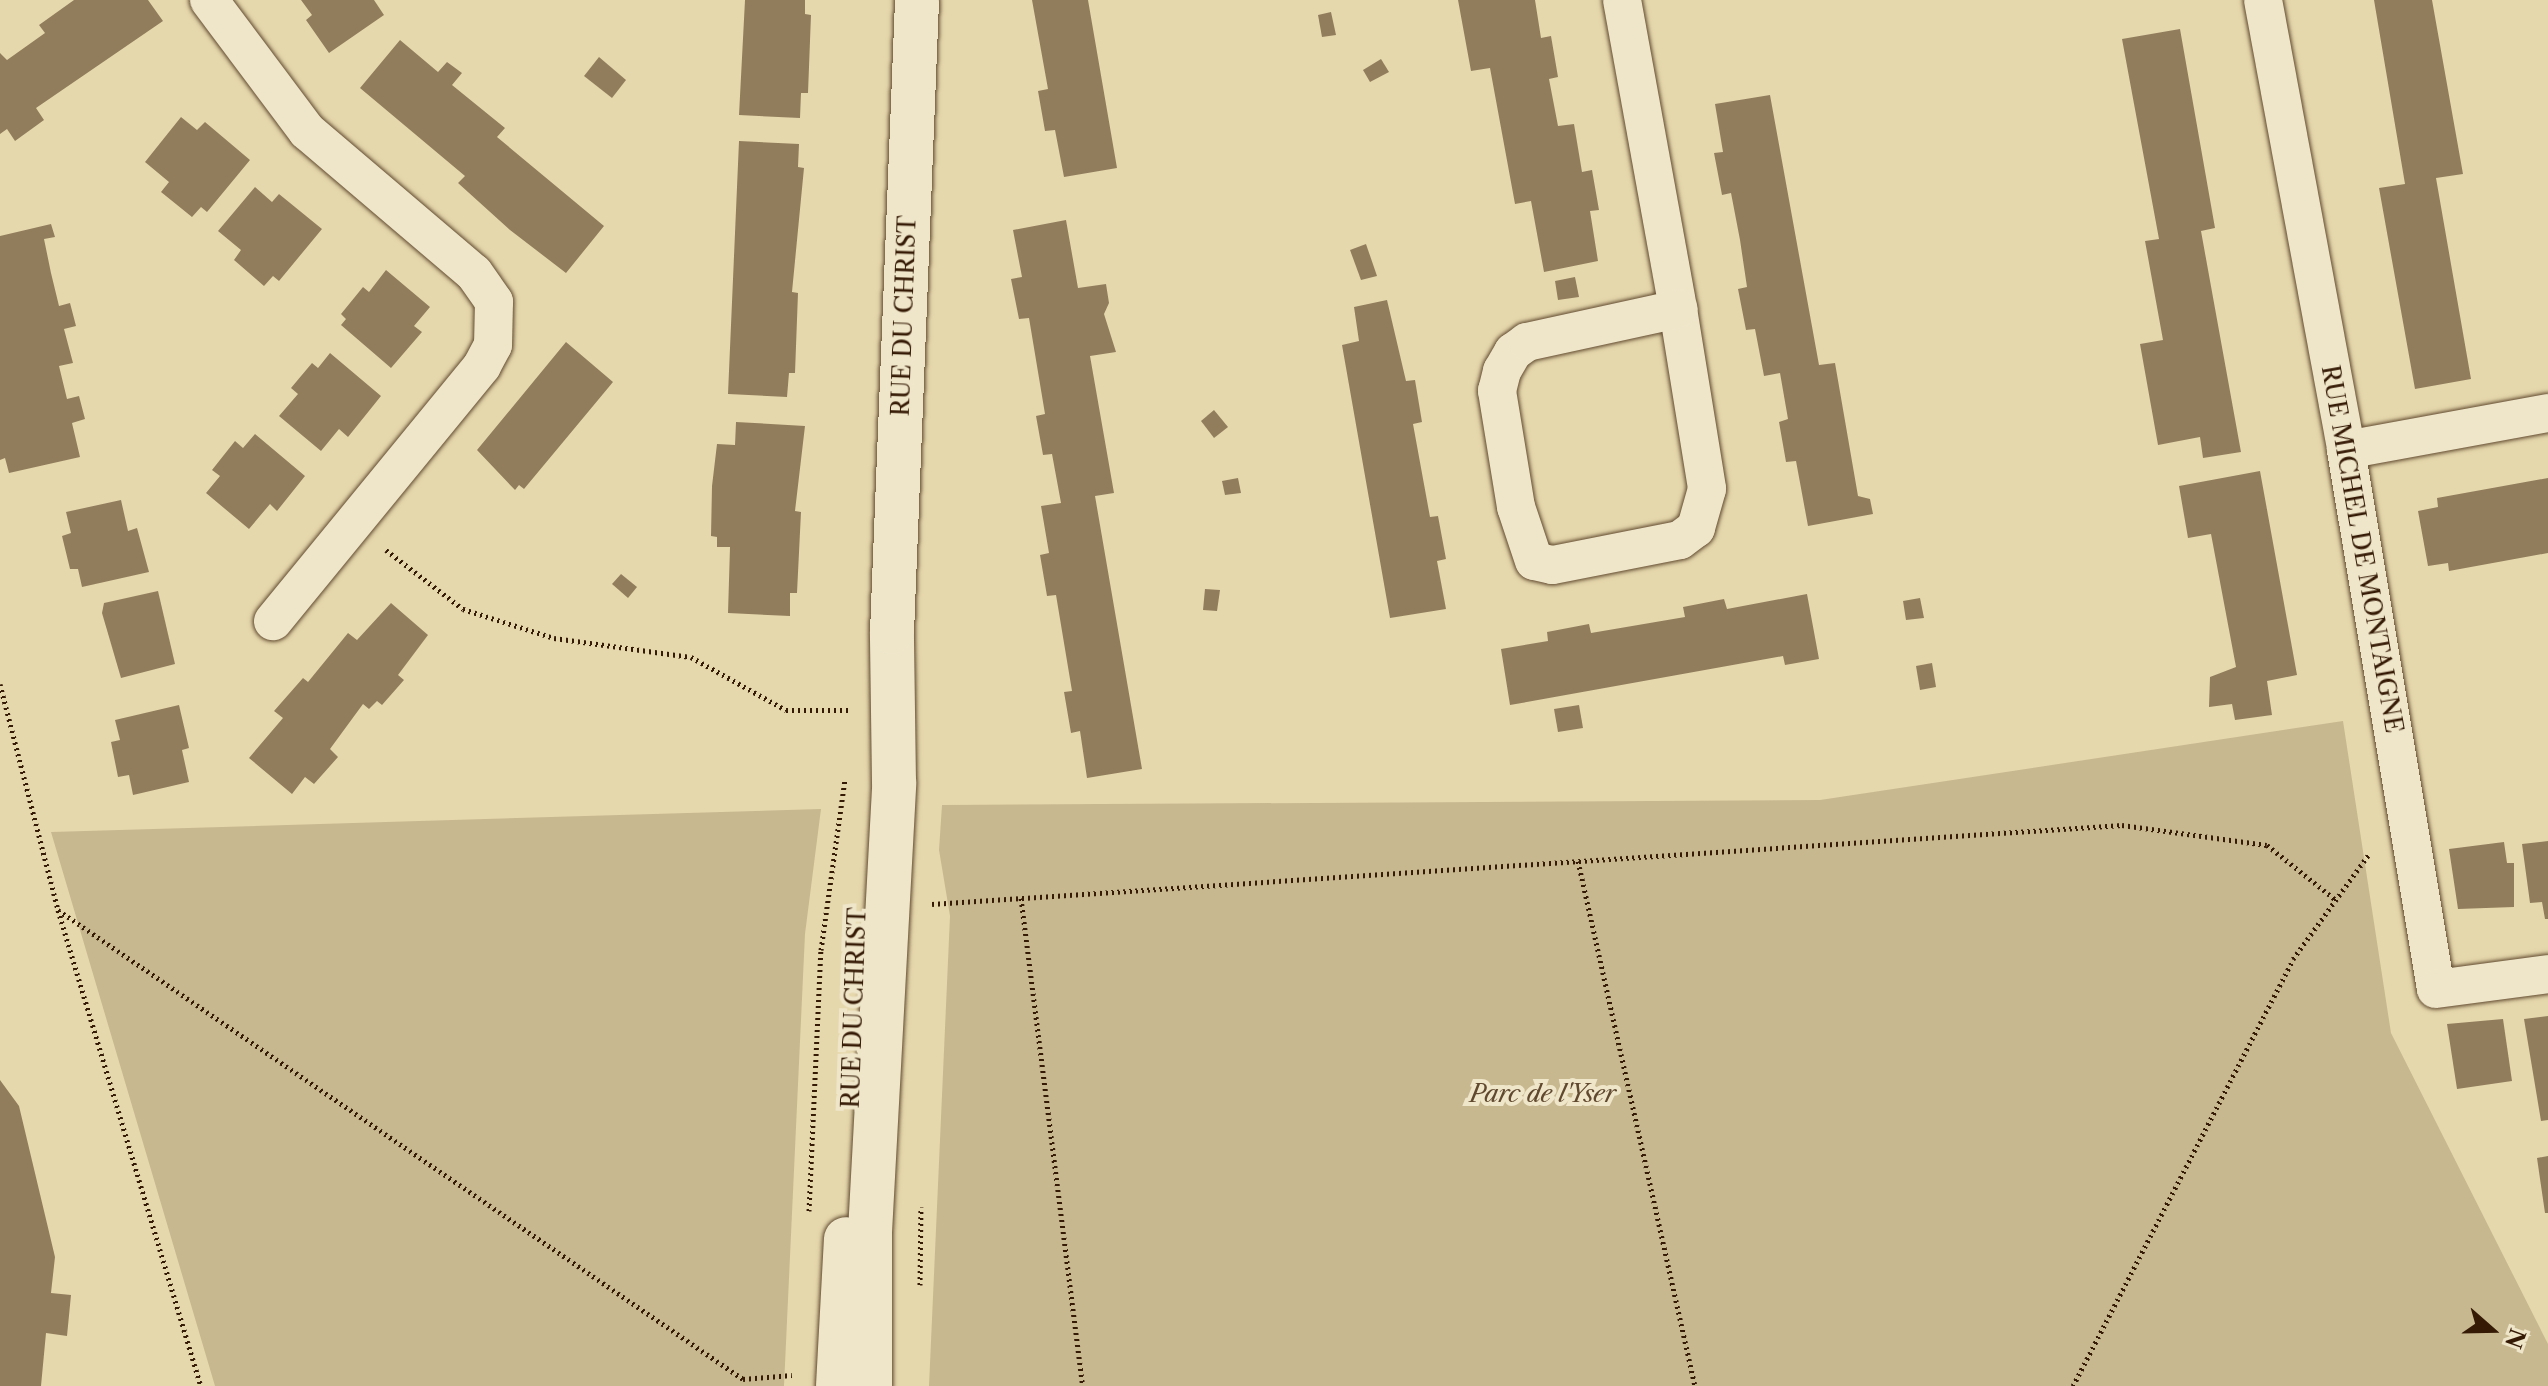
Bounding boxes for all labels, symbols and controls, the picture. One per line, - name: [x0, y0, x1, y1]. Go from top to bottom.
- street label: RUE DU CHRIST: [886, 215, 922, 417]
- street label: RUE MICHEL DE MONTAIGNE: [2315, 363, 2409, 735]
- street label: RUE DU CHRIST: [836, 907, 872, 1109]
- park label: Parc de l'Yser: [1470, 1080, 1616, 1108]
- north arrow: [2452, 1290, 2532, 1370]
- text: N: [2499, 1325, 2531, 1352]

